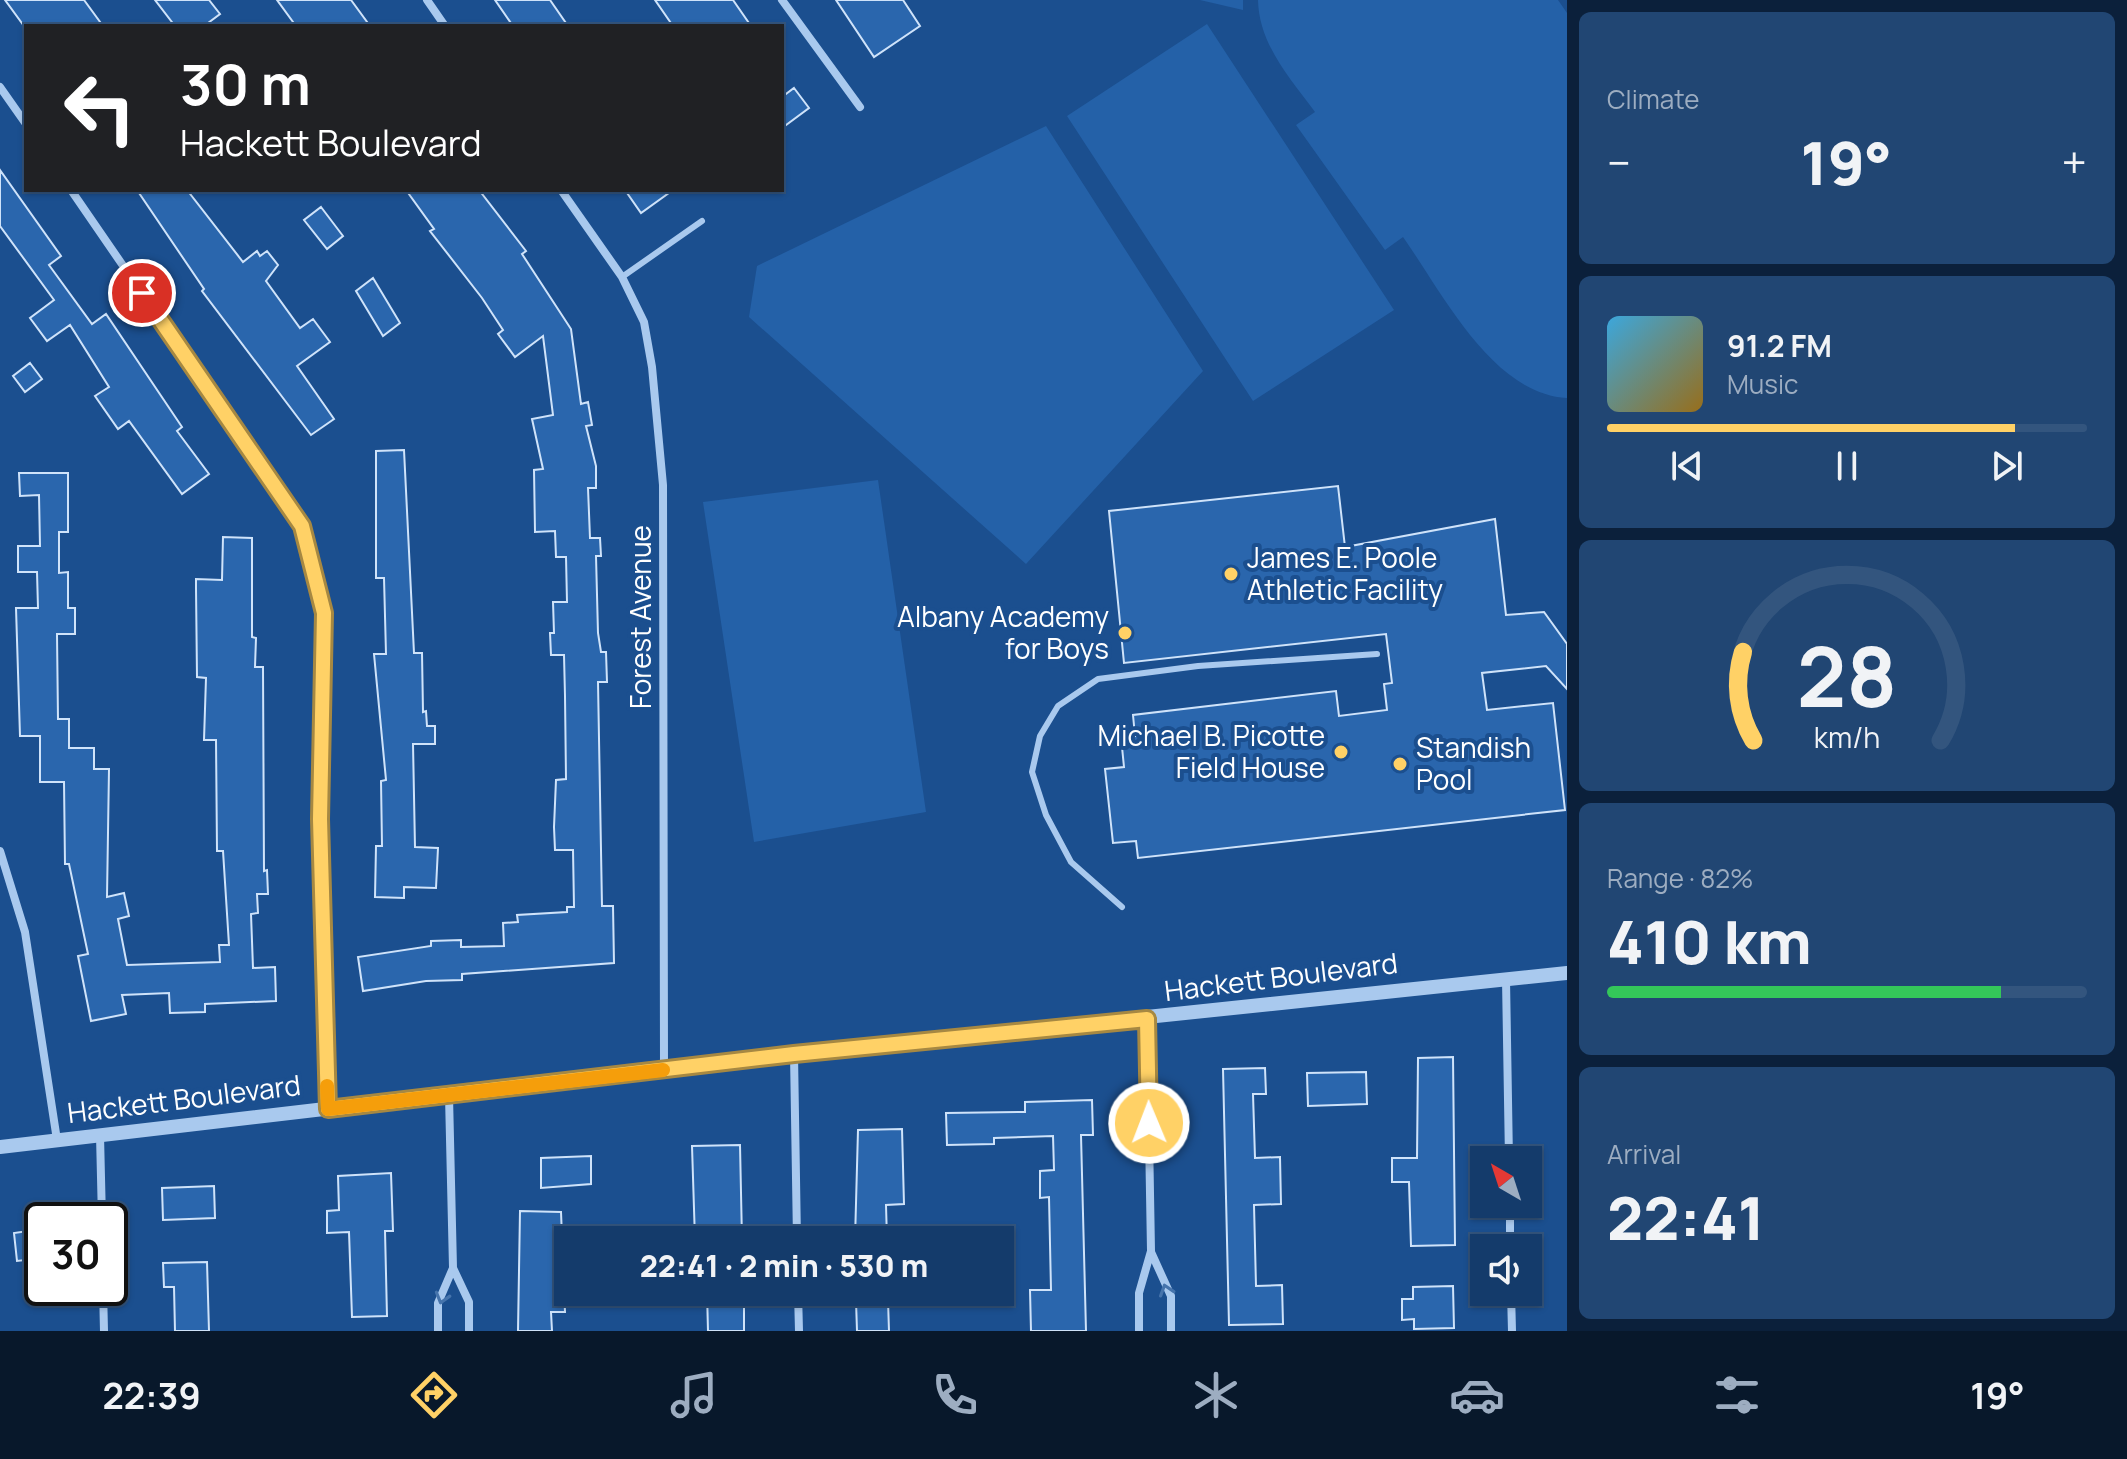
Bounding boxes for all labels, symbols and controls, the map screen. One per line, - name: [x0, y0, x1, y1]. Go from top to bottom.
- text: 30 m: [180, 45, 311, 122]
- icon: left: [48, 56, 152, 160]
- text: Climate: [1607, 81, 1699, 117]
- text: Hackett Boulevard: [180, 118, 482, 167]
- text: 19°: [1800, 121, 1892, 203]
- text: −: [1607, 132, 1631, 192]
- text: +: [2062, 132, 2087, 192]
- pin: [108, 259, 176, 327]
- icon: arrive: [120, 271, 164, 315]
- text: 91.2 FM: [1727, 325, 1832, 366]
- text: Music: [1727, 366, 1798, 402]
- icon: previous: [1665, 444, 1709, 488]
- icon: pause: [1825, 444, 1869, 488]
- icon: next: [1985, 444, 2029, 488]
- street label: Forest Avenue: [621, 525, 659, 709]
- place label: James E. Poole Athletic Facility: [1247, 538, 1443, 608]
- marker: James E. Poole Athletic Facility: [1222, 565, 1240, 583]
- place label: Albany Academy for Boys: [897, 597, 1109, 667]
- text: 28: [1797, 618, 1897, 732]
- marker: Albany Academy for Boys: [1116, 624, 1134, 642]
- place label: Michael B. Picotte Field House: [1098, 716, 1325, 786]
- text: km/h: [1814, 719, 1880, 758]
- place label: Standish Pool: [1416, 728, 1531, 798]
- marker: Michael B. Picotte Field House: [1332, 743, 1350, 761]
- marker: Standish Pool: [1391, 755, 1409, 773]
- text: Range · 82%: [1607, 860, 1754, 896]
- text: 410 km: [1607, 900, 1812, 982]
- street label: Hackett Boulevard: [1162, 943, 1400, 1009]
- street label: Hackett Boulevard: [65, 1065, 303, 1131]
- position arrow: [1107, 1081, 1191, 1165]
- text: Arrival: [1607, 1136, 1681, 1172]
- north arrow: [1470, 1146, 1542, 1218]
- map controls: [1470, 1146, 1542, 1306]
- text: 22:41: [1607, 1176, 1765, 1258]
- speed limit sign: 30: [24, 1202, 128, 1306]
- button: sound: [1470, 1234, 1542, 1306]
- text: 22:41 · 2 min · 530 m: [640, 1245, 928, 1286]
- one-way arrow: [1160, 1284, 1176, 1298]
- one-way arrow: [435, 1291, 451, 1305]
- icon: directions: [406, 1367, 462, 1423]
- icon: music: [666, 1367, 722, 1423]
- icon: phone: [927, 1367, 983, 1423]
- icon: climate: [1188, 1367, 1244, 1423]
- icon: car: [1449, 1367, 1505, 1423]
- icon: filters: [1709, 1367, 1765, 1423]
- text: 22:39: [102, 1371, 201, 1420]
- text: 19°: [1970, 1371, 2025, 1420]

